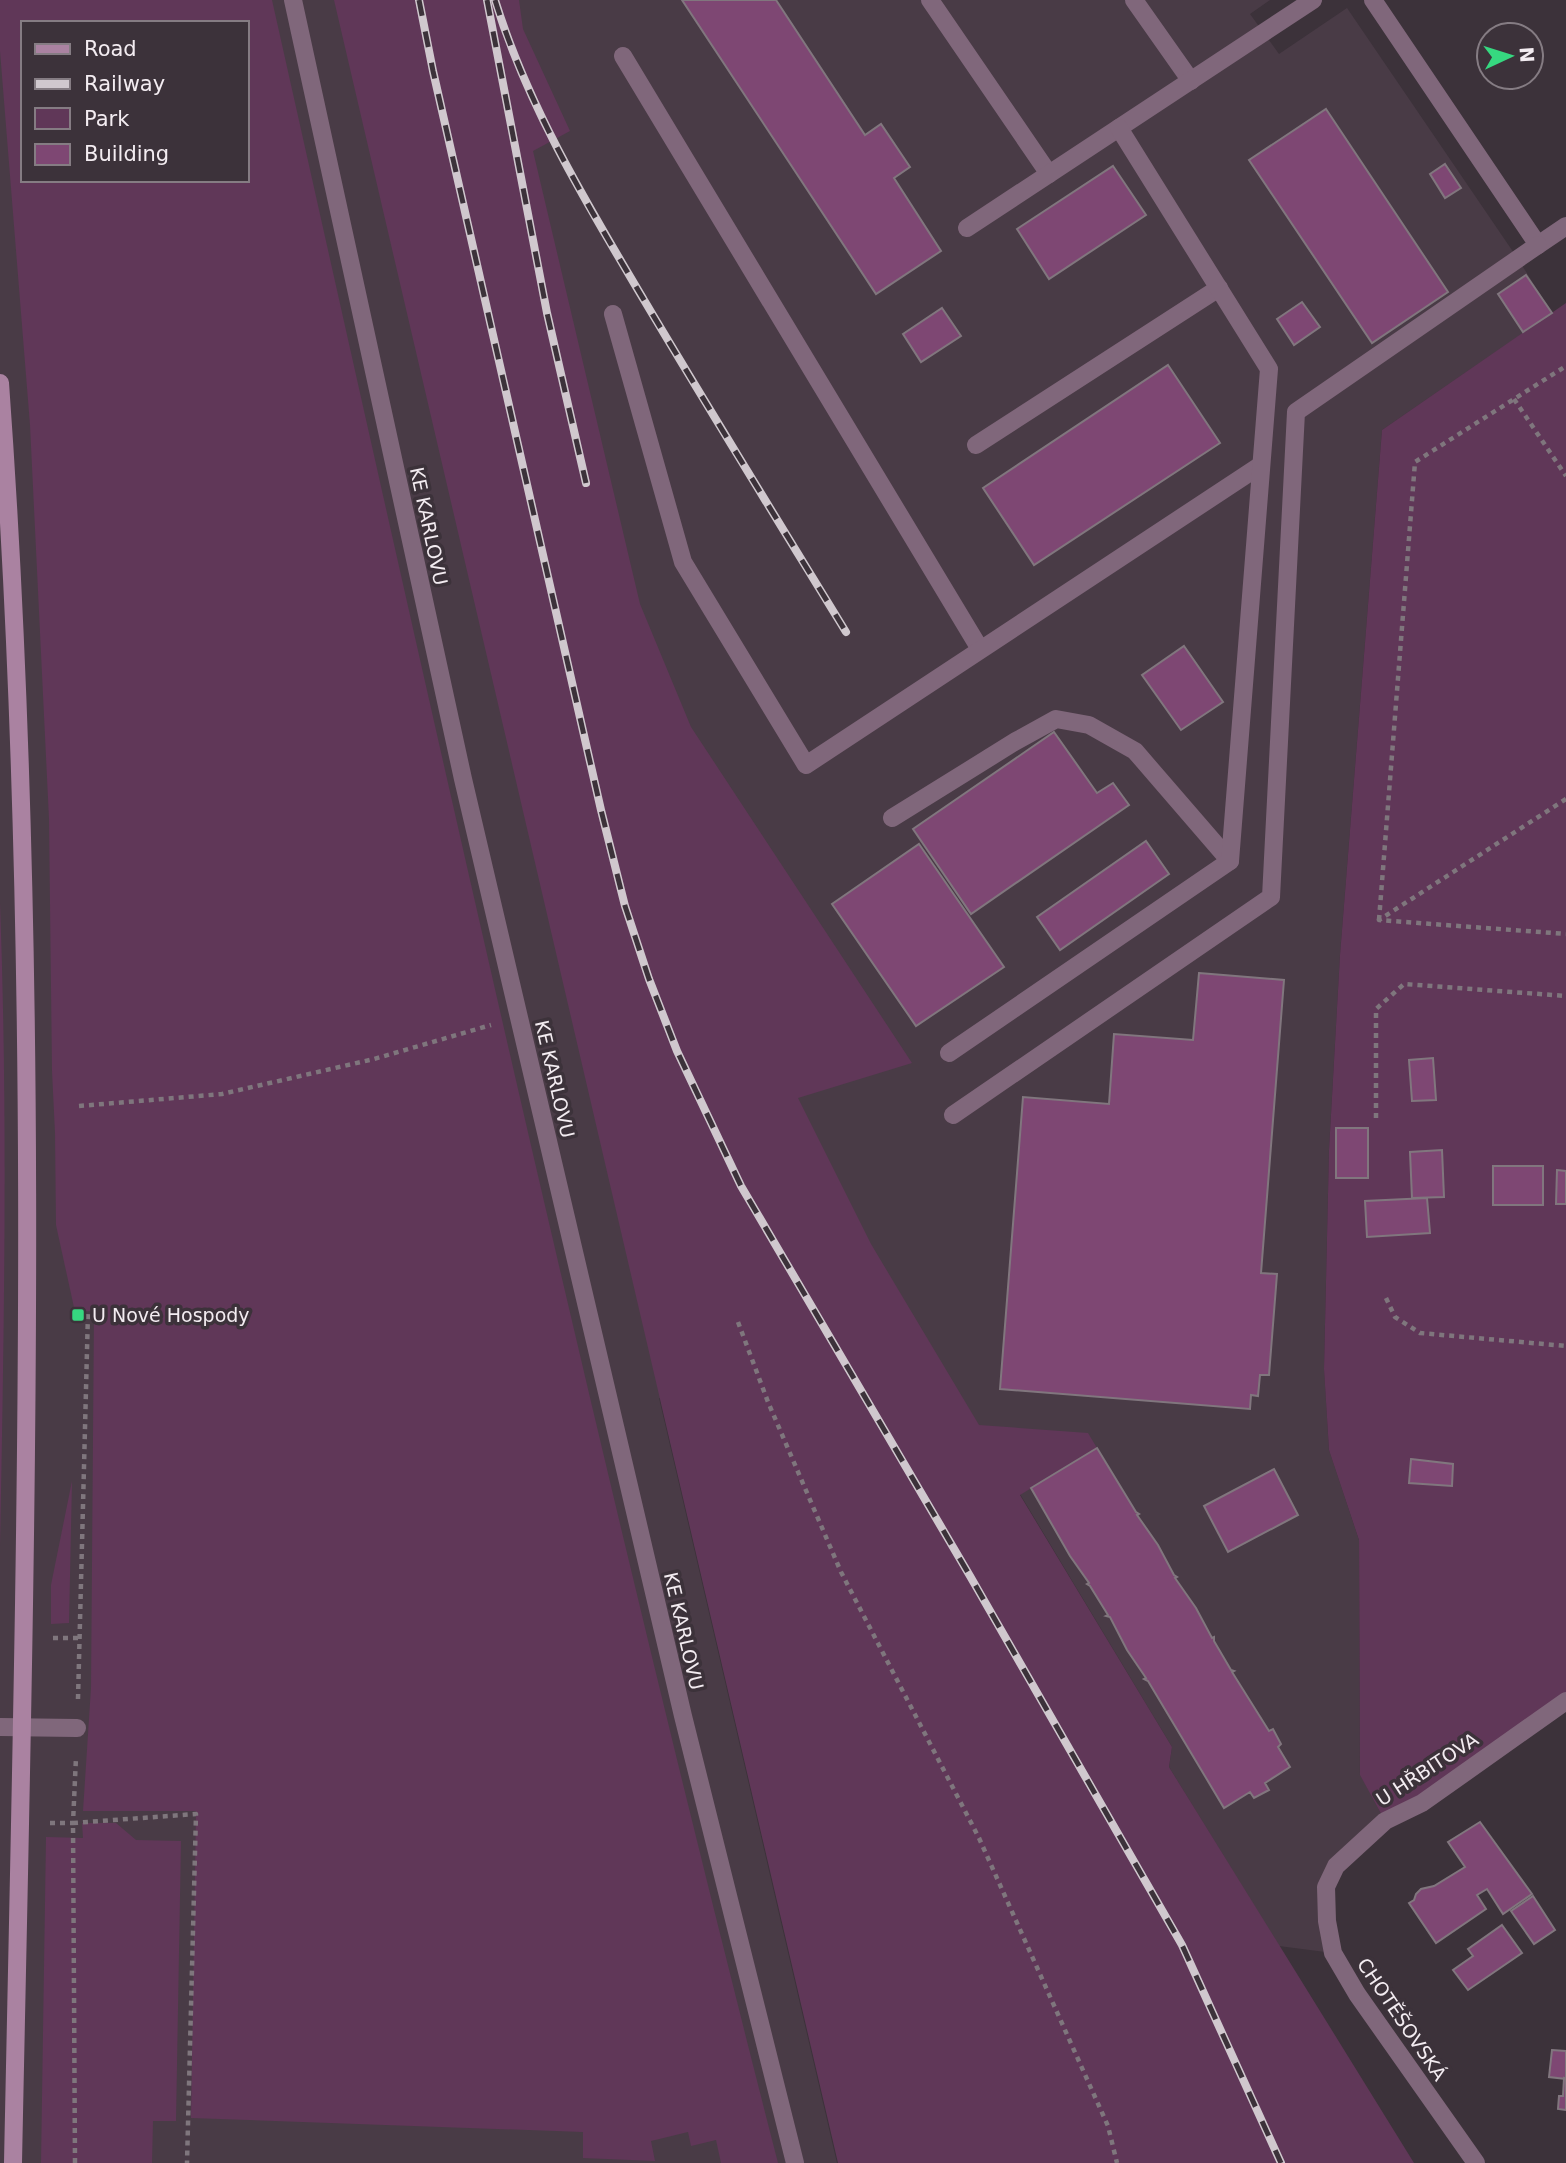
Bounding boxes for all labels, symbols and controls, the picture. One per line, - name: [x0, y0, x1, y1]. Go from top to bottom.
- legend: [21, 21, 248, 182]
- north arrow: [1475, 21, 1545, 91]
- text: Road: [84, 37, 137, 61]
- text: N: [1515, 46, 1538, 64]
- text: Railway: [84, 72, 165, 96]
- text: Park: [84, 107, 130, 131]
- text: Building: [84, 142, 169, 166]
- street label: KE KARLOVU: [406, 465, 452, 587]
- street label: KE KARLOVU: [531, 1018, 579, 1140]
- place label: U Nové Hospody: [92, 1304, 250, 1326]
- marker: U Nové Hospody: [70, 1307, 86, 1323]
- street label: KE KARLOVU: [660, 1570, 708, 1692]
- street label: U HŘBITOVA: [1372, 1728, 1482, 1810]
- street label: CHOTĚŠOVSKÁ: [1353, 1953, 1452, 2084]

